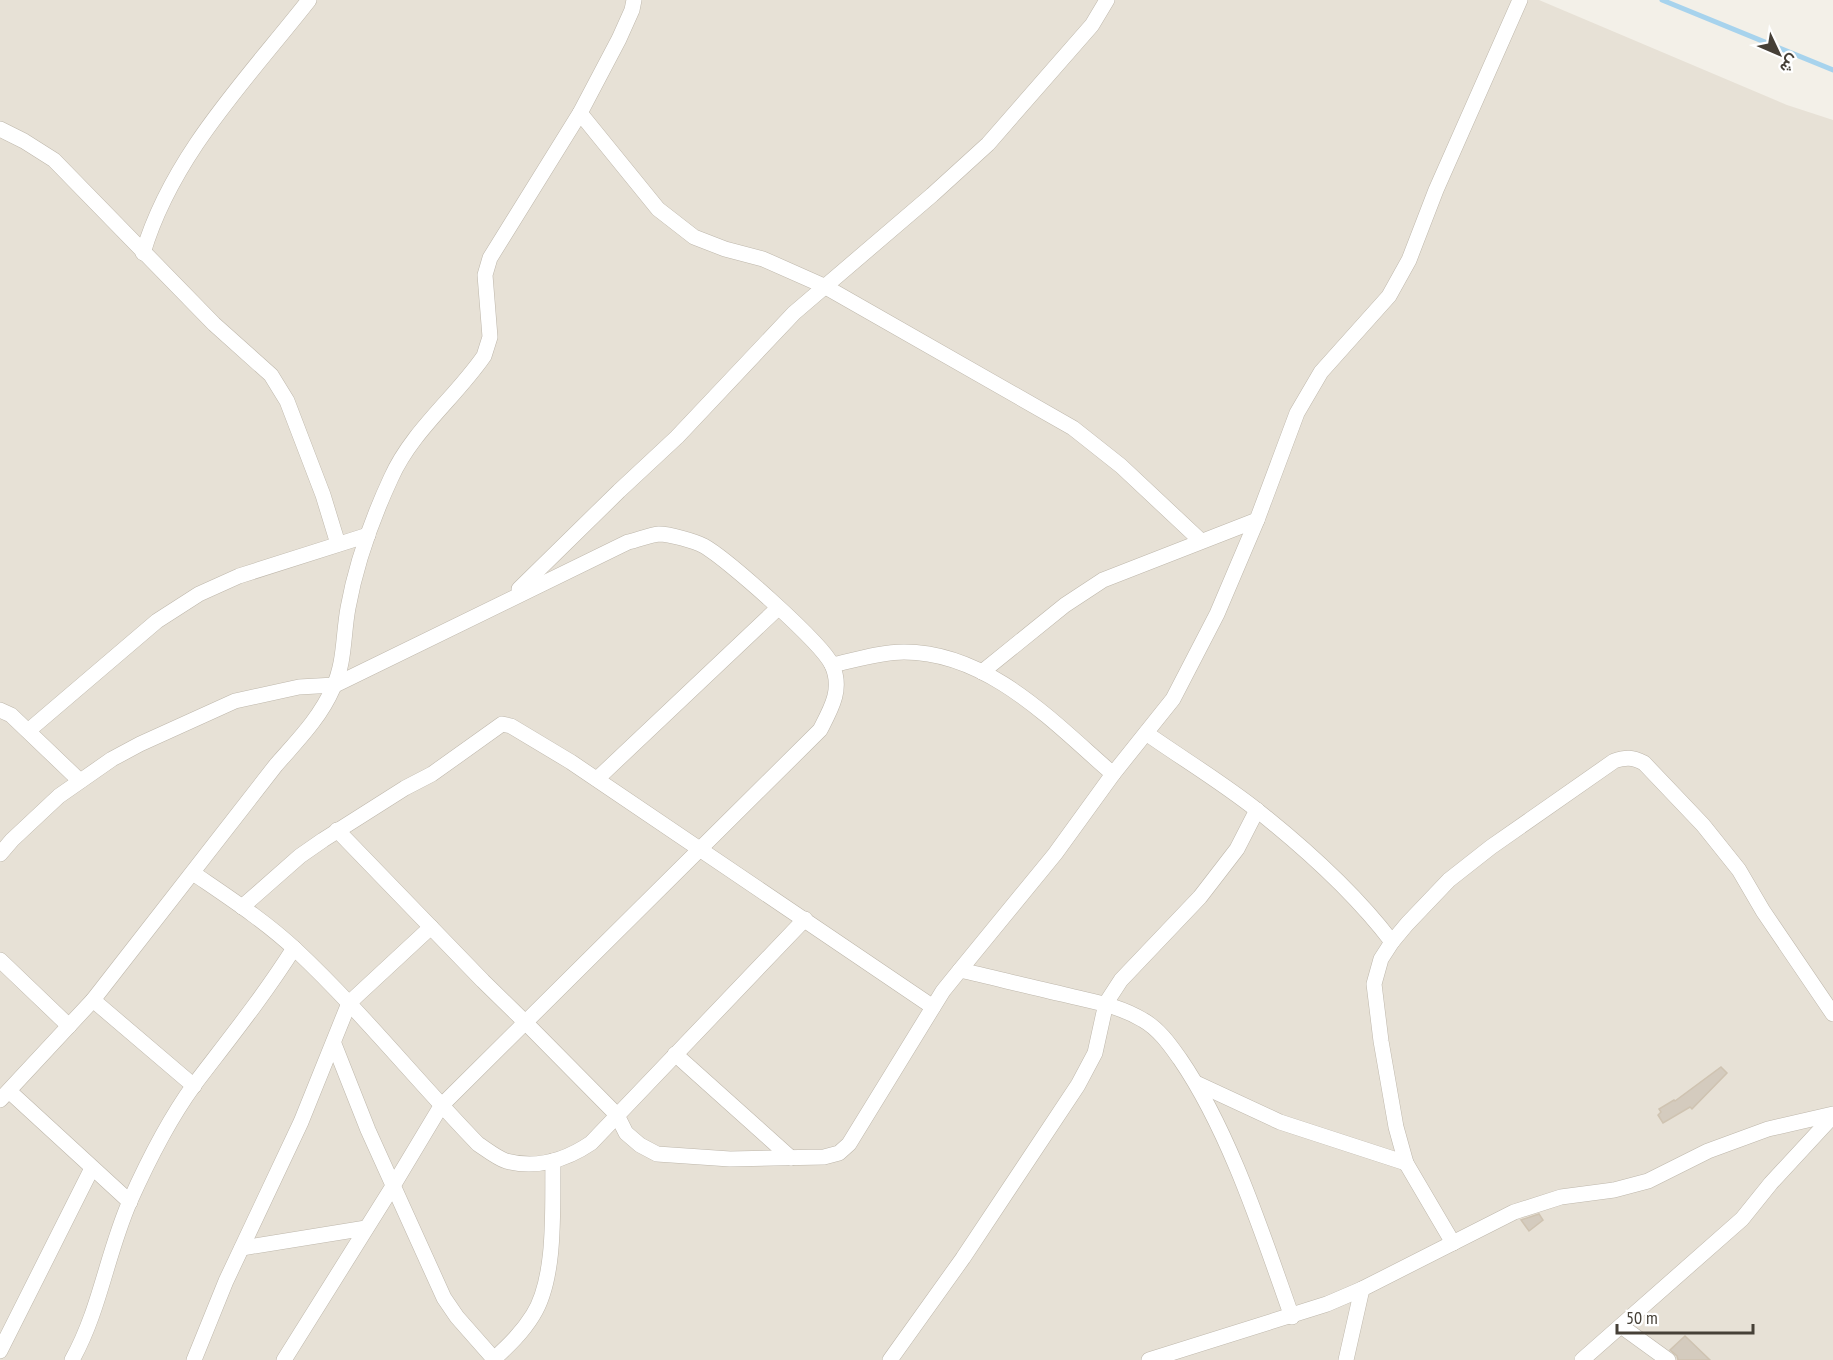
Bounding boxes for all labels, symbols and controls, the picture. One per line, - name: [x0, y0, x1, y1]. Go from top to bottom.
- north arrow: [1749, 24, 1809, 84]
- text: ش: [1776, 51, 1804, 78]
- scale bar: [1617, 1297, 1754, 1335]
- text: 50 m: [1626, 1306, 1658, 1329]

